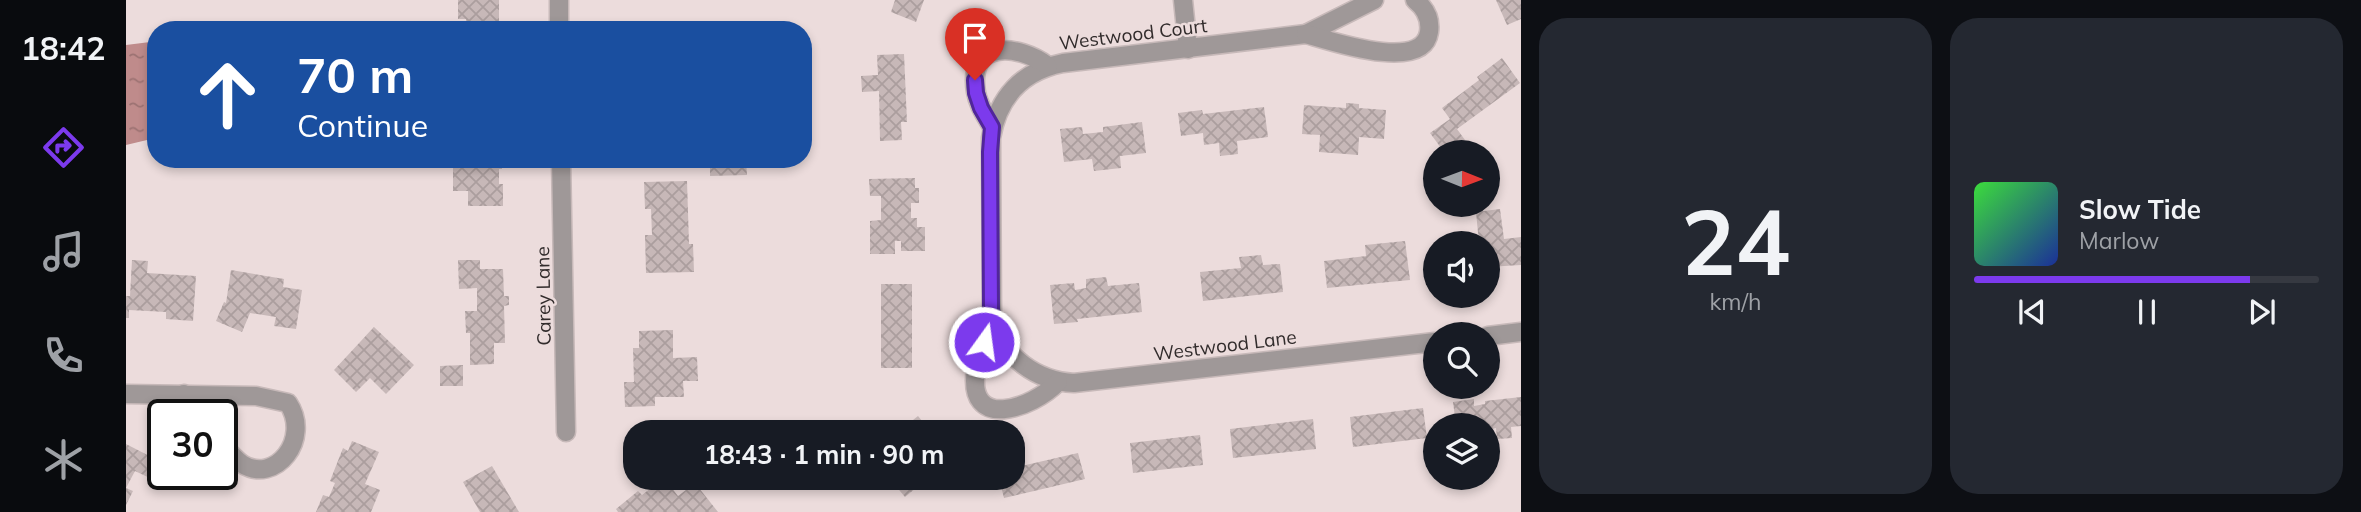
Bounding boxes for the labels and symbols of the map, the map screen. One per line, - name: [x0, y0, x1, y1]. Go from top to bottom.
- pin: [945, 8, 1005, 80]
- street label: Westwood Court: [1058, 13, 1209, 55]
- north arrow: [1423, 140, 1500, 217]
- street label: Carey Lane: [530, 246, 556, 346]
- position arrow: [947, 305, 1021, 379]
- street label: Westwood Lane: [1152, 324, 1298, 366]
- speed limit sign: 30: [147, 399, 238, 490]

